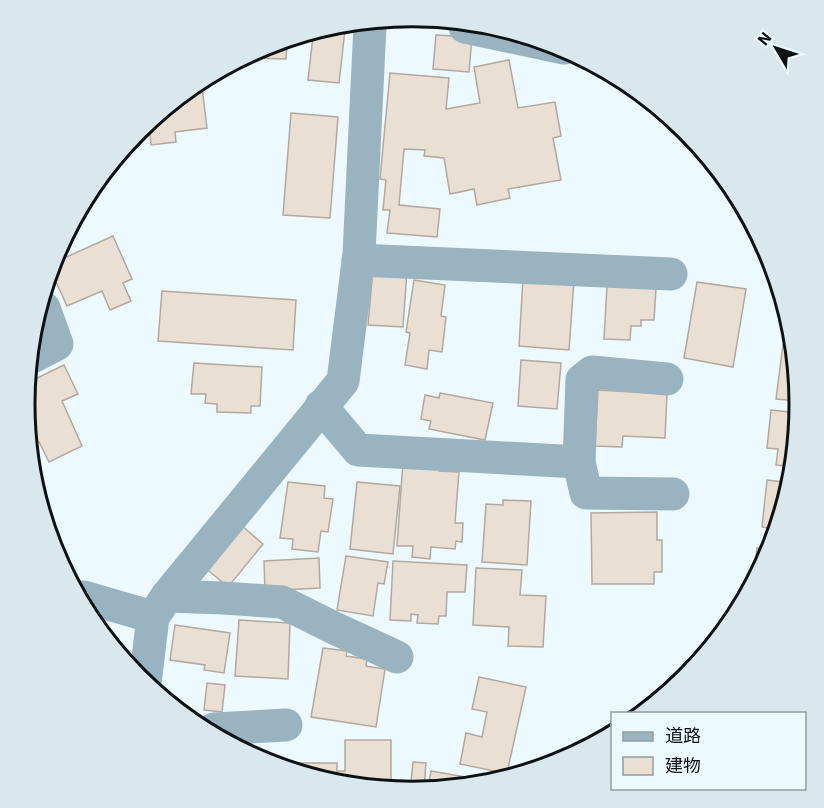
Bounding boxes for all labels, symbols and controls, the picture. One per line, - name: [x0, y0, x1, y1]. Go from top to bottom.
- north arrow: [746, 18, 806, 78]
- text: N: [753, 28, 776, 49]
- legend: [611, 712, 806, 790]
- text: 道路: [665, 724, 701, 747]
- text: 建物: [665, 754, 701, 777]

